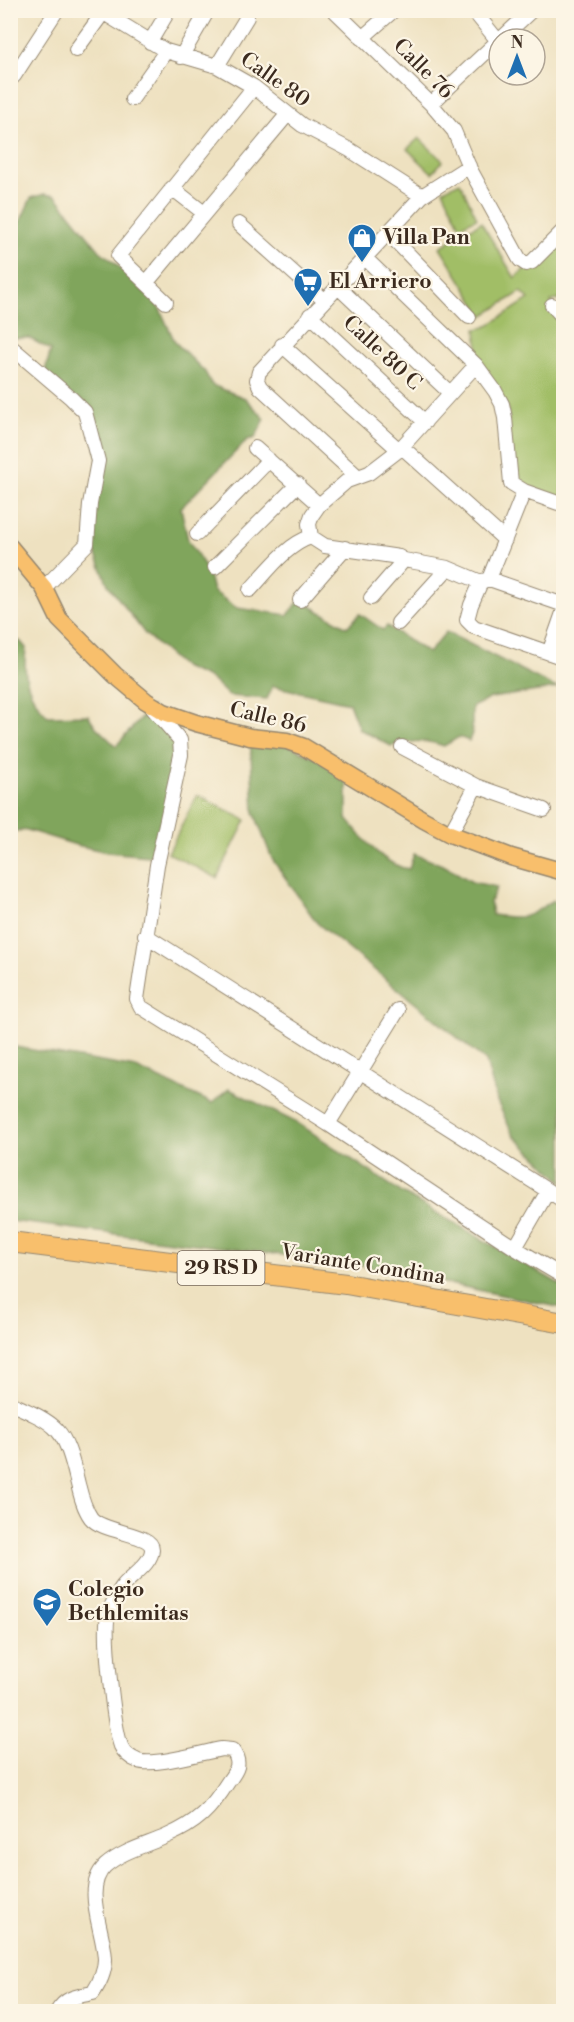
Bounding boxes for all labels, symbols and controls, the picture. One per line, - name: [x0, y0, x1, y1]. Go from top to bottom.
- north arrow: [487, 27, 547, 87]
- street label: Calle 76: [387, 33, 459, 105]
- text: N: [511, 33, 524, 53]
- street label: Calle 80: [235, 47, 315, 113]
- shop icon: Villa Pan: [346, 222, 378, 264]
- place label: Villa Pan: [382, 225, 470, 251]
- supermarket icon: El Arriero: [292, 266, 324, 308]
- place label: El Arriero: [329, 269, 432, 295]
- street label: Calle 80 C: [337, 310, 427, 396]
- street label: Calle 86: [227, 697, 309, 740]
- street label: Variante Condina: [278, 1239, 448, 1291]
- road number: 29 RS D: [178, 1251, 264, 1285]
- place label: Colegio Bethlemitas: [68, 1577, 188, 1627]
- school or university icon: Colegio Bethlemitas: [31, 1586, 63, 1628]

